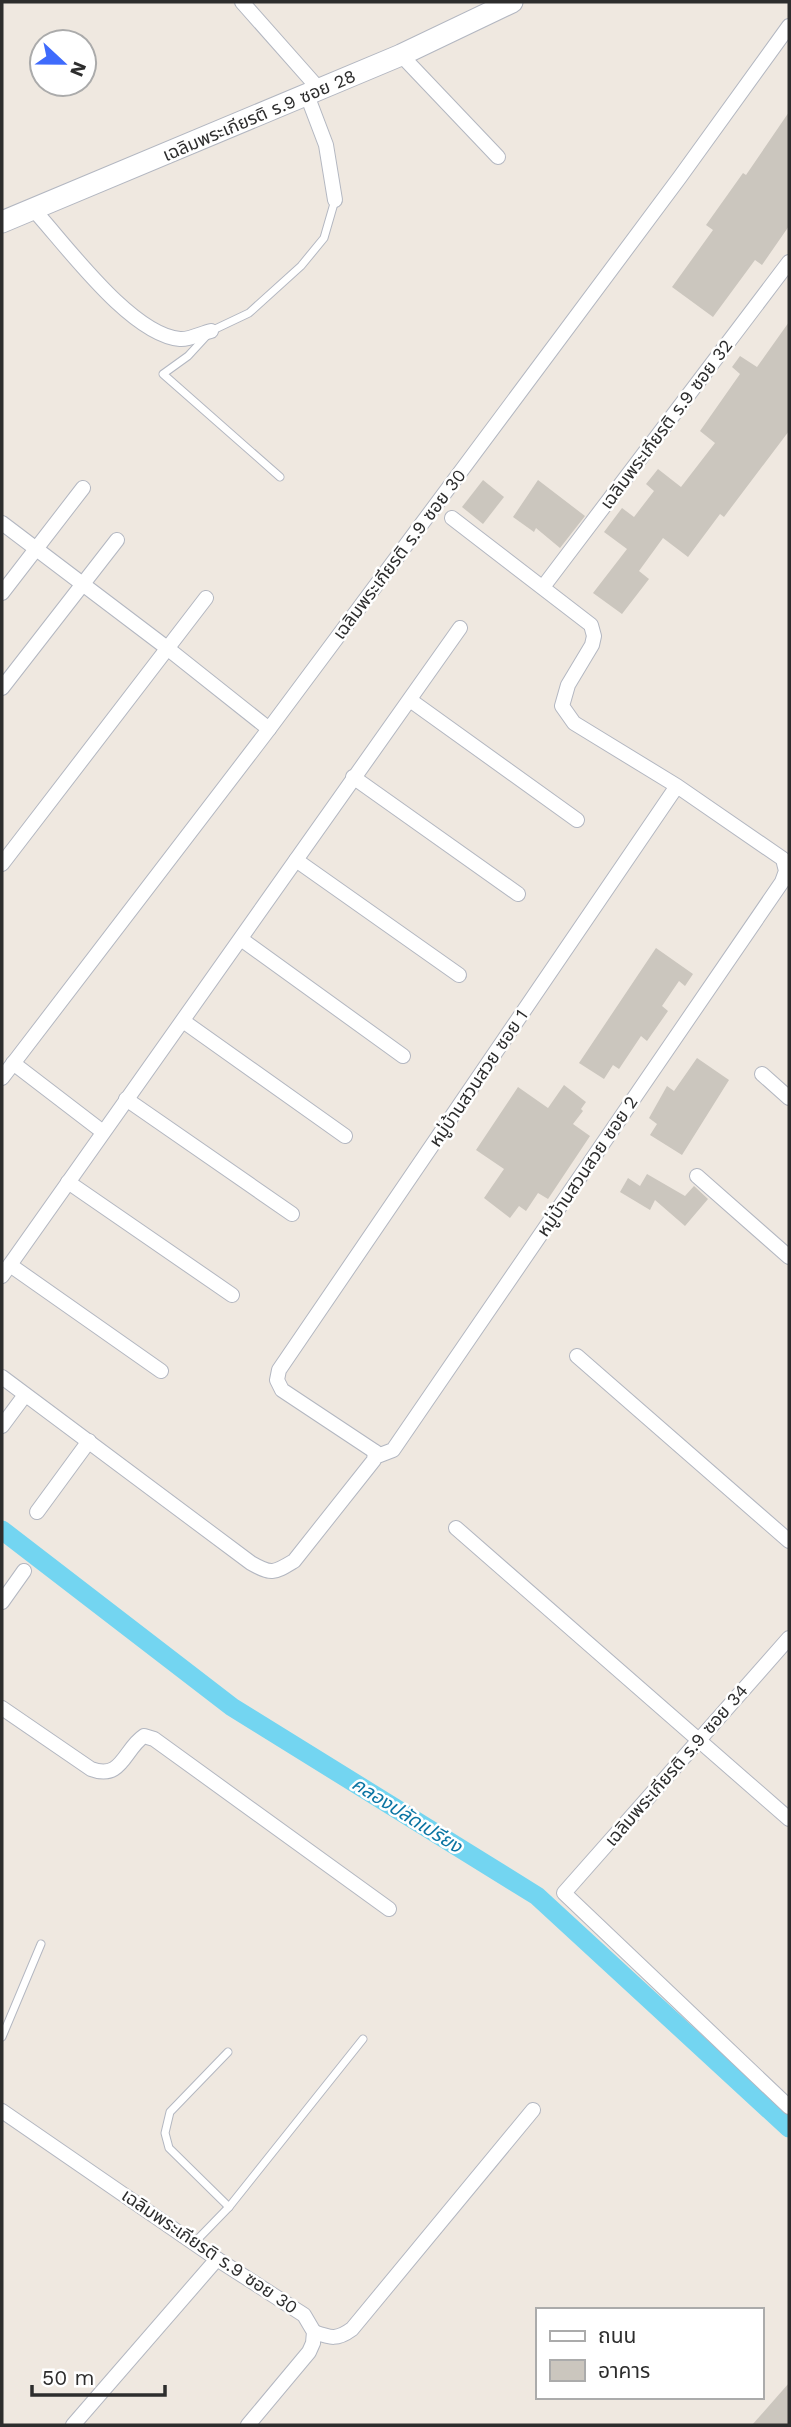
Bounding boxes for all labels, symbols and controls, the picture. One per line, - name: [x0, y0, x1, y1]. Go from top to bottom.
- north arrow: [28, 28, 98, 98]
- text: N: [65, 58, 92, 80]
- street label: เฉลิมพระเกียรติ ร.9 ซอย 28: [159, 65, 359, 165]
- street label: เฉลิมพระเกียรติ ร.9 ซอย 32: [595, 335, 737, 513]
- street label: เฉลิมพระเกียรติ ร.9 ซอย 30: [328, 465, 470, 643]
- street label: หมู่บ้านสวนสวย ซอย 1: [424, 1005, 533, 1152]
- street label: หมู่บ้านสวนสวย ซอย 2: [532, 1092, 643, 1241]
- street label: เฉลิมพระเกียรติ ร.9 ซอย 34: [600, 1680, 752, 1850]
- water label: คลองปลัดเปรียง: [348, 1772, 467, 1858]
- street label: เฉลิมพระเกียรติ ร.9 ซอย 30: [118, 2184, 302, 2318]
- legend: [536, 2308, 763, 2399]
- text: ถนน: [598, 2323, 636, 2348]
- scale bar: [32, 2354, 164, 2398]
- text: อาคาร: [598, 2358, 650, 2383]
- text: 50 m: [42, 2365, 94, 2390]

